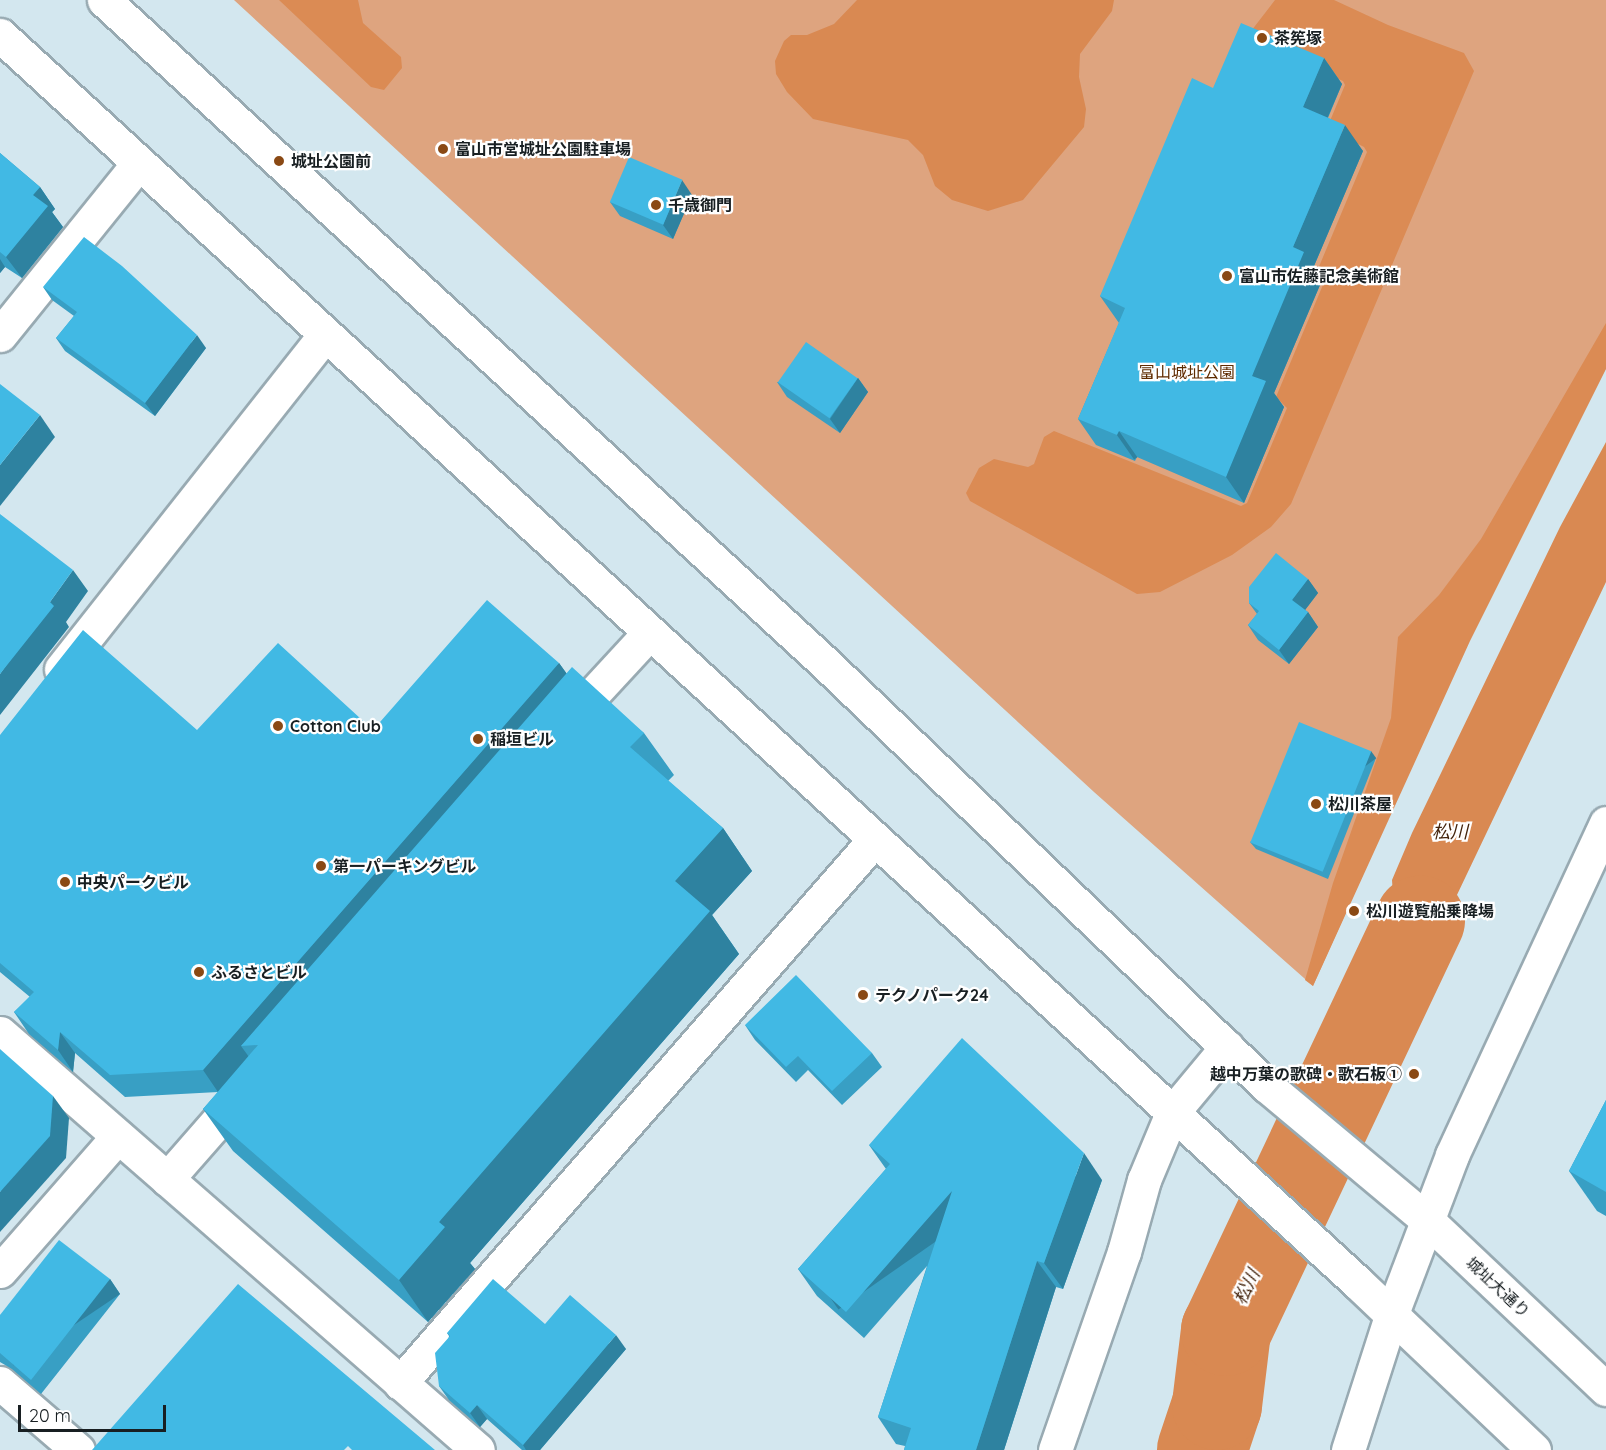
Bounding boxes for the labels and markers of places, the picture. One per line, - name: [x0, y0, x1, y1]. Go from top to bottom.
- place label: 茶筅塚: [1274, 28, 1322, 48]
- marker: 茶筅塚: [1255, 31, 1269, 45]
- place label: 富山市営城址公園駐車場: [455, 139, 631, 159]
- marker: 富山市営城址公園駐車場: [436, 142, 450, 156]
- place label: 城址公園前: [291, 151, 371, 171]
- marker: 城址公園前: [272, 154, 286, 168]
- place label: 千歳御門: [668, 195, 732, 215]
- marker: 千歳御門: [649, 198, 663, 212]
- place label: 富山市佐藤記念美術館: [1239, 266, 1399, 286]
- marker: 富山市佐藤記念美術館: [1220, 269, 1234, 283]
- place label: Cotton Club: [290, 716, 381, 736]
- marker: Cotton Club: [271, 719, 285, 733]
- place label: 稲垣ビル: [490, 729, 554, 749]
- marker: 稲垣ビル: [471, 732, 485, 746]
- place label: 松川茶屋: [1328, 794, 1392, 814]
- marker: 松川茶屋: [1309, 797, 1323, 811]
- place label: 第一パーキングビル: [333, 856, 477, 876]
- marker: 第一パーキングビル: [314, 859, 328, 873]
- place label: 中央パークビル: [77, 872, 189, 892]
- marker: 中央パークビル: [58, 875, 72, 889]
- place label: 松川遊覧船乗降場: [1366, 901, 1494, 921]
- marker: 松川遊覧船乗降場: [1347, 904, 1361, 918]
- place label: ふるさとビル: [211, 962, 307, 982]
- marker: ふるさとビル: [192, 965, 206, 979]
- place label: テクノパーク24: [875, 985, 990, 1005]
- marker: テクノパーク24: [856, 988, 870, 1002]
- place label: 越中万葉の歌碑・歌石板①: [1210, 1064, 1402, 1084]
- marker: 越中万葉の歌碑・歌石板①: [1407, 1067, 1421, 1081]

